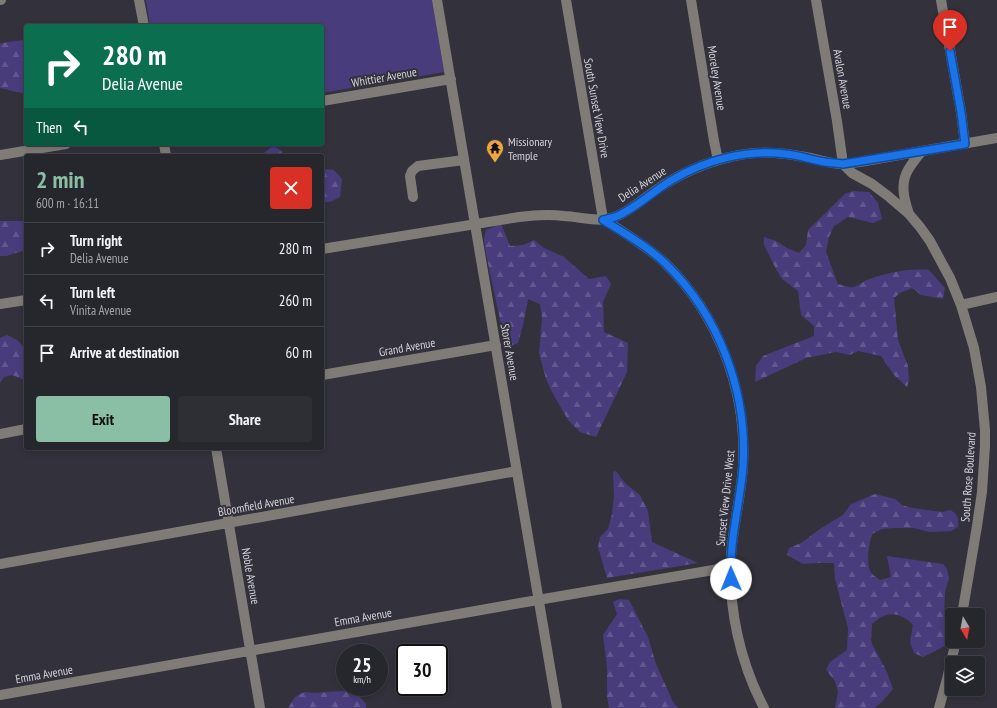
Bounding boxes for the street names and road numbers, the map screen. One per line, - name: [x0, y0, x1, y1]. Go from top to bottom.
- street label: Moreley Avenue: [704, 45, 730, 111]
- street label: Avalon Avenue: [830, 48, 856, 110]
- street label: South Sunset View Drive: [581, 57, 613, 159]
- street label: Whittier Avenue: [350, 64, 418, 90]
- street label: Delia Avenue: [615, 163, 669, 205]
- street label: Storer Avenue: [498, 322, 522, 382]
- street label: Grand Avenue: [378, 335, 436, 359]
- street label: South Rose Boulevard: [957, 431, 979, 523]
- street label: Sunset View Drive West: [712, 448, 738, 547]
- street label: Bloomfield Avenue: [217, 491, 295, 519]
- street label: Noble Avenue: [239, 547, 263, 605]
- street label: Emma Avenue: [333, 605, 393, 629]
- street label: Emma Avenue: [14, 662, 74, 686]

